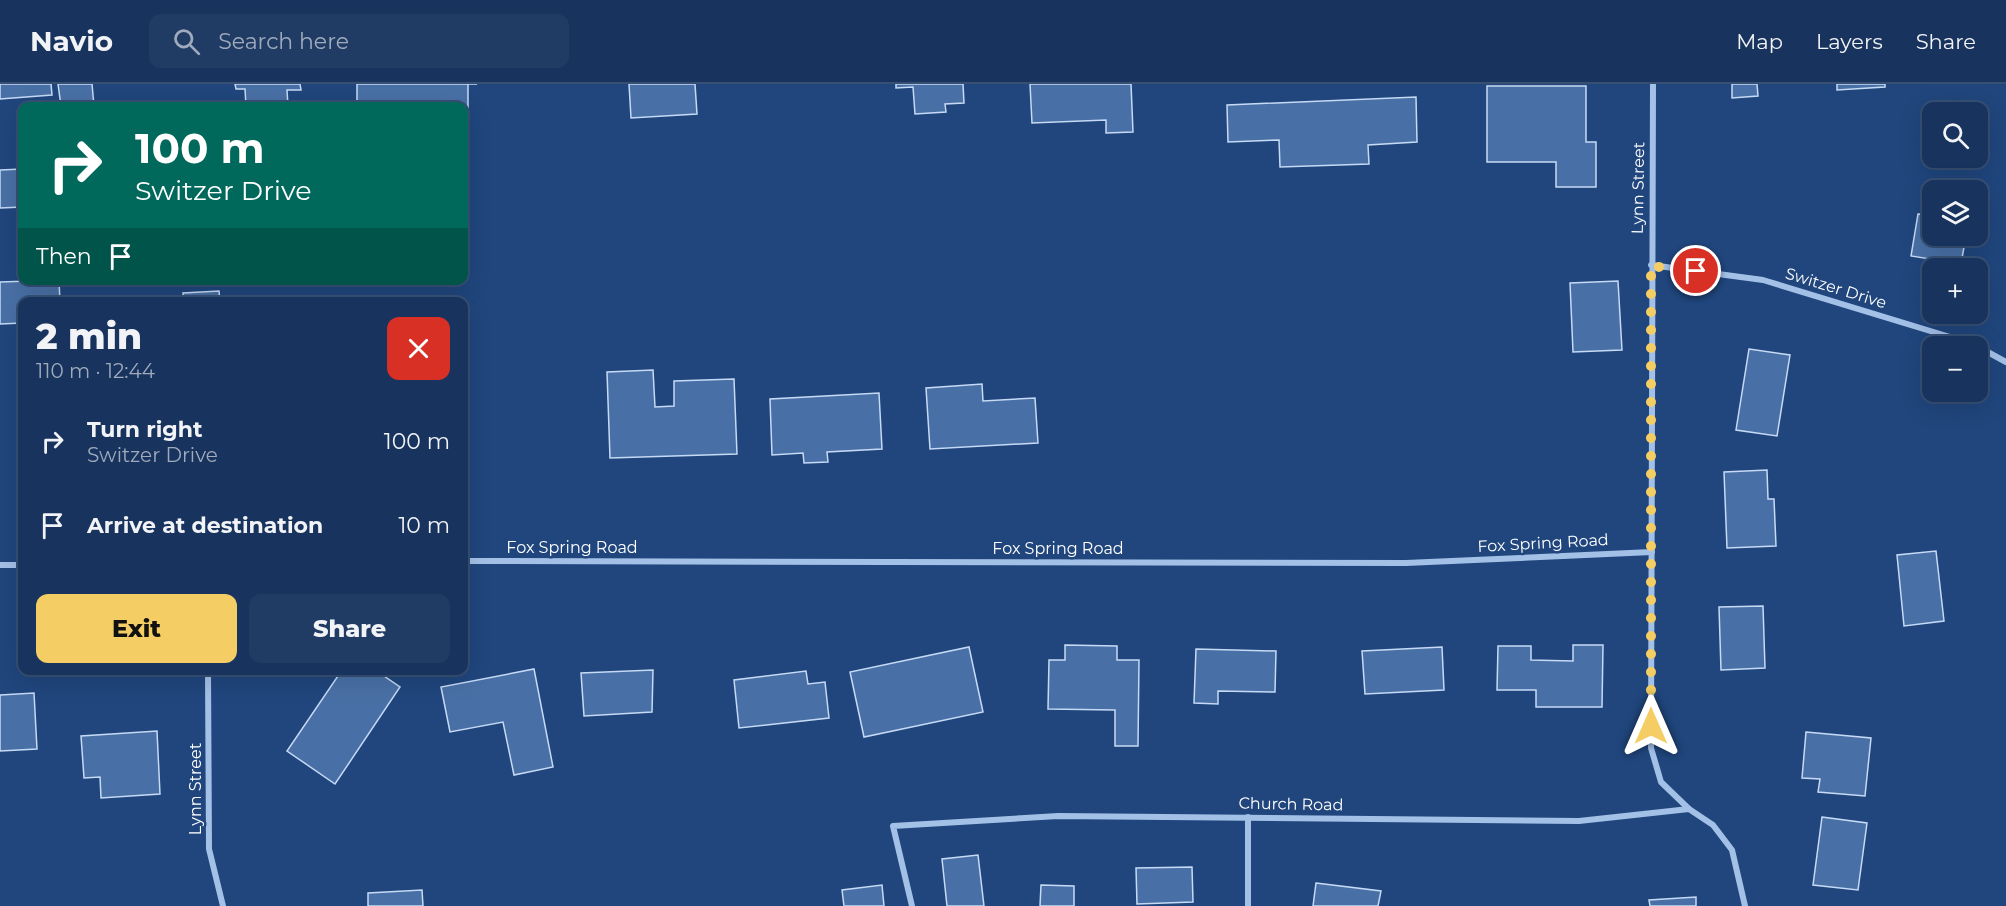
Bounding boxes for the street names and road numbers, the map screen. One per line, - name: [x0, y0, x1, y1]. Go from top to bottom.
- street label: Lynn Street: [1628, 141, 1648, 234]
- street label: Switzer Drive: [1783, 264, 1889, 312]
- street label: Fox Spring Road: [1477, 530, 1609, 556]
- street label: Fox Spring Road: [506, 538, 638, 557]
- street label: Fox Spring Road: [992, 539, 1124, 558]
- street label: Lynn Street: [186, 742, 205, 835]
- street label: Church Road: [1238, 794, 1344, 814]

